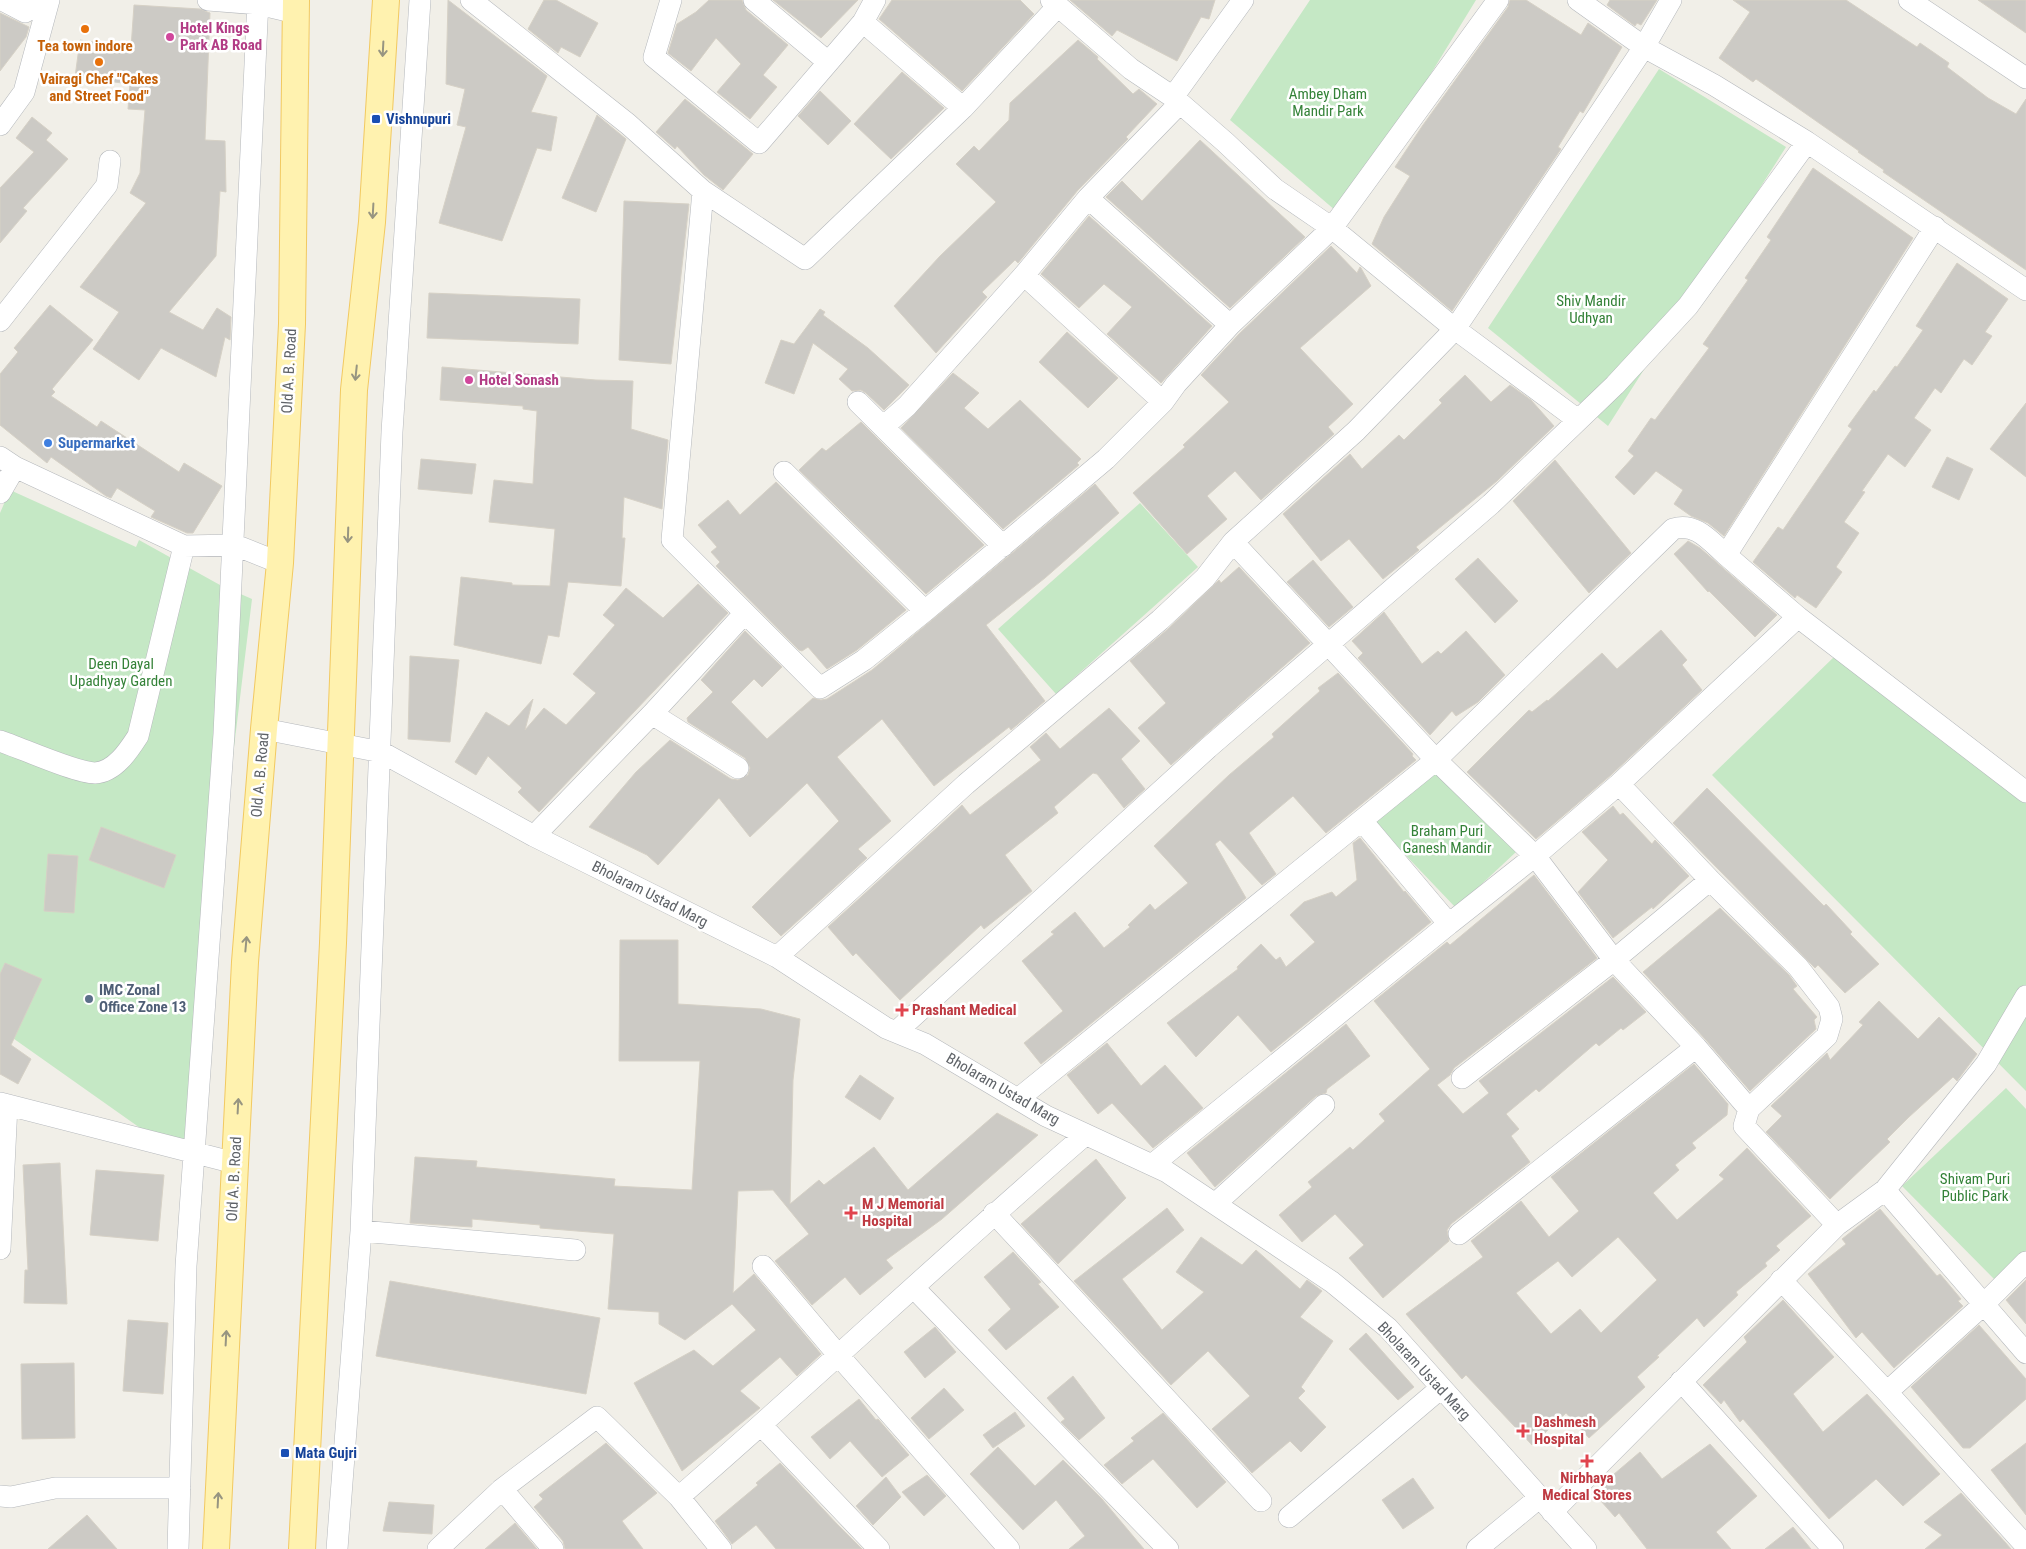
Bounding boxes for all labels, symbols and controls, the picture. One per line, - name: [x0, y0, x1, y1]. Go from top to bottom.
- place label: Hotel Kings Park AB Road: [180, 19, 262, 54]
- marker: Tea town indore: [79, 23, 91, 35]
- marker: Hotel Kings Park AB Road: [164, 31, 176, 43]
- place label: Tea town indore: [37, 37, 133, 55]
- one-way arrow: [378, 40, 387, 56]
- marker: Vairagi Chef "Cakes and Street Food": [93, 56, 105, 68]
- place label: Vairagi Chef "Cakes and Street Food": [40, 70, 159, 105]
- park label: Ambey Dham Mandir Park: [1289, 85, 1367, 120]
- place label: Vishnupuri: [386, 110, 451, 128]
- marker: Vishnupuri: [370, 113, 382, 125]
- one-way arrow: [368, 203, 377, 219]
- park label: Shiv Mandir Udhyan: [1556, 292, 1626, 327]
- street label: Old A. B. Road: [278, 328, 300, 414]
- one-way arrow: [351, 364, 361, 380]
- place label: Hotel Sonash: [479, 371, 559, 389]
- marker: Hotel Sonash: [463, 374, 475, 386]
- place label: Supermarket: [58, 434, 135, 452]
- marker: Supermarket: [42, 437, 54, 449]
- one-way arrow: [344, 527, 353, 543]
- park label: Deen Dayal Upadhyay Garden: [70, 655, 172, 690]
- street label: Old A. B. Road: [247, 732, 273, 818]
- park label: Braham Puri Ganesh Mandir: [1402, 822, 1492, 857]
- street label: Bholaram Ustad Marg: [589, 857, 711, 931]
- one-way arrow: [242, 936, 251, 952]
- place label: IMC Zonal Office Zone 13: [99, 981, 186, 1016]
- marker: IMC Zonal Office Zone 13: [83, 993, 95, 1005]
- place label: Prashant Medical: [912, 1001, 1017, 1019]
- marker: Prashant Medical: [896, 1004, 908, 1016]
- street label: Bholaram Ustad Marg: [943, 1049, 1063, 1129]
- one-way arrow: [233, 1098, 242, 1114]
- street label: Old A. B. Road: [223, 1136, 245, 1222]
- park label: Shivam Puri Public Park: [1940, 1170, 2010, 1205]
- place label: M J Memorial Hospital: [862, 1195, 944, 1230]
- marker: M J Memorial Hospital: [844, 1206, 858, 1220]
- street label: Bholaram Ustad Marg: [1374, 1318, 1474, 1424]
- one-way arrow: [222, 1330, 231, 1346]
- place label: Dashmesh Hospital: [1534, 1413, 1596, 1448]
- marker: Dashmesh Hospital: [1516, 1424, 1530, 1438]
- place label: Mata Gujri: [295, 1444, 357, 1462]
- marker: Mata Gujri: [279, 1447, 291, 1459]
- marker: Nirbhaya Medical Stores: [1581, 1455, 1593, 1467]
- place label: Nirbhaya Medical Stores: [1542, 1469, 1632, 1504]
- one-way arrow: [214, 1493, 223, 1509]

